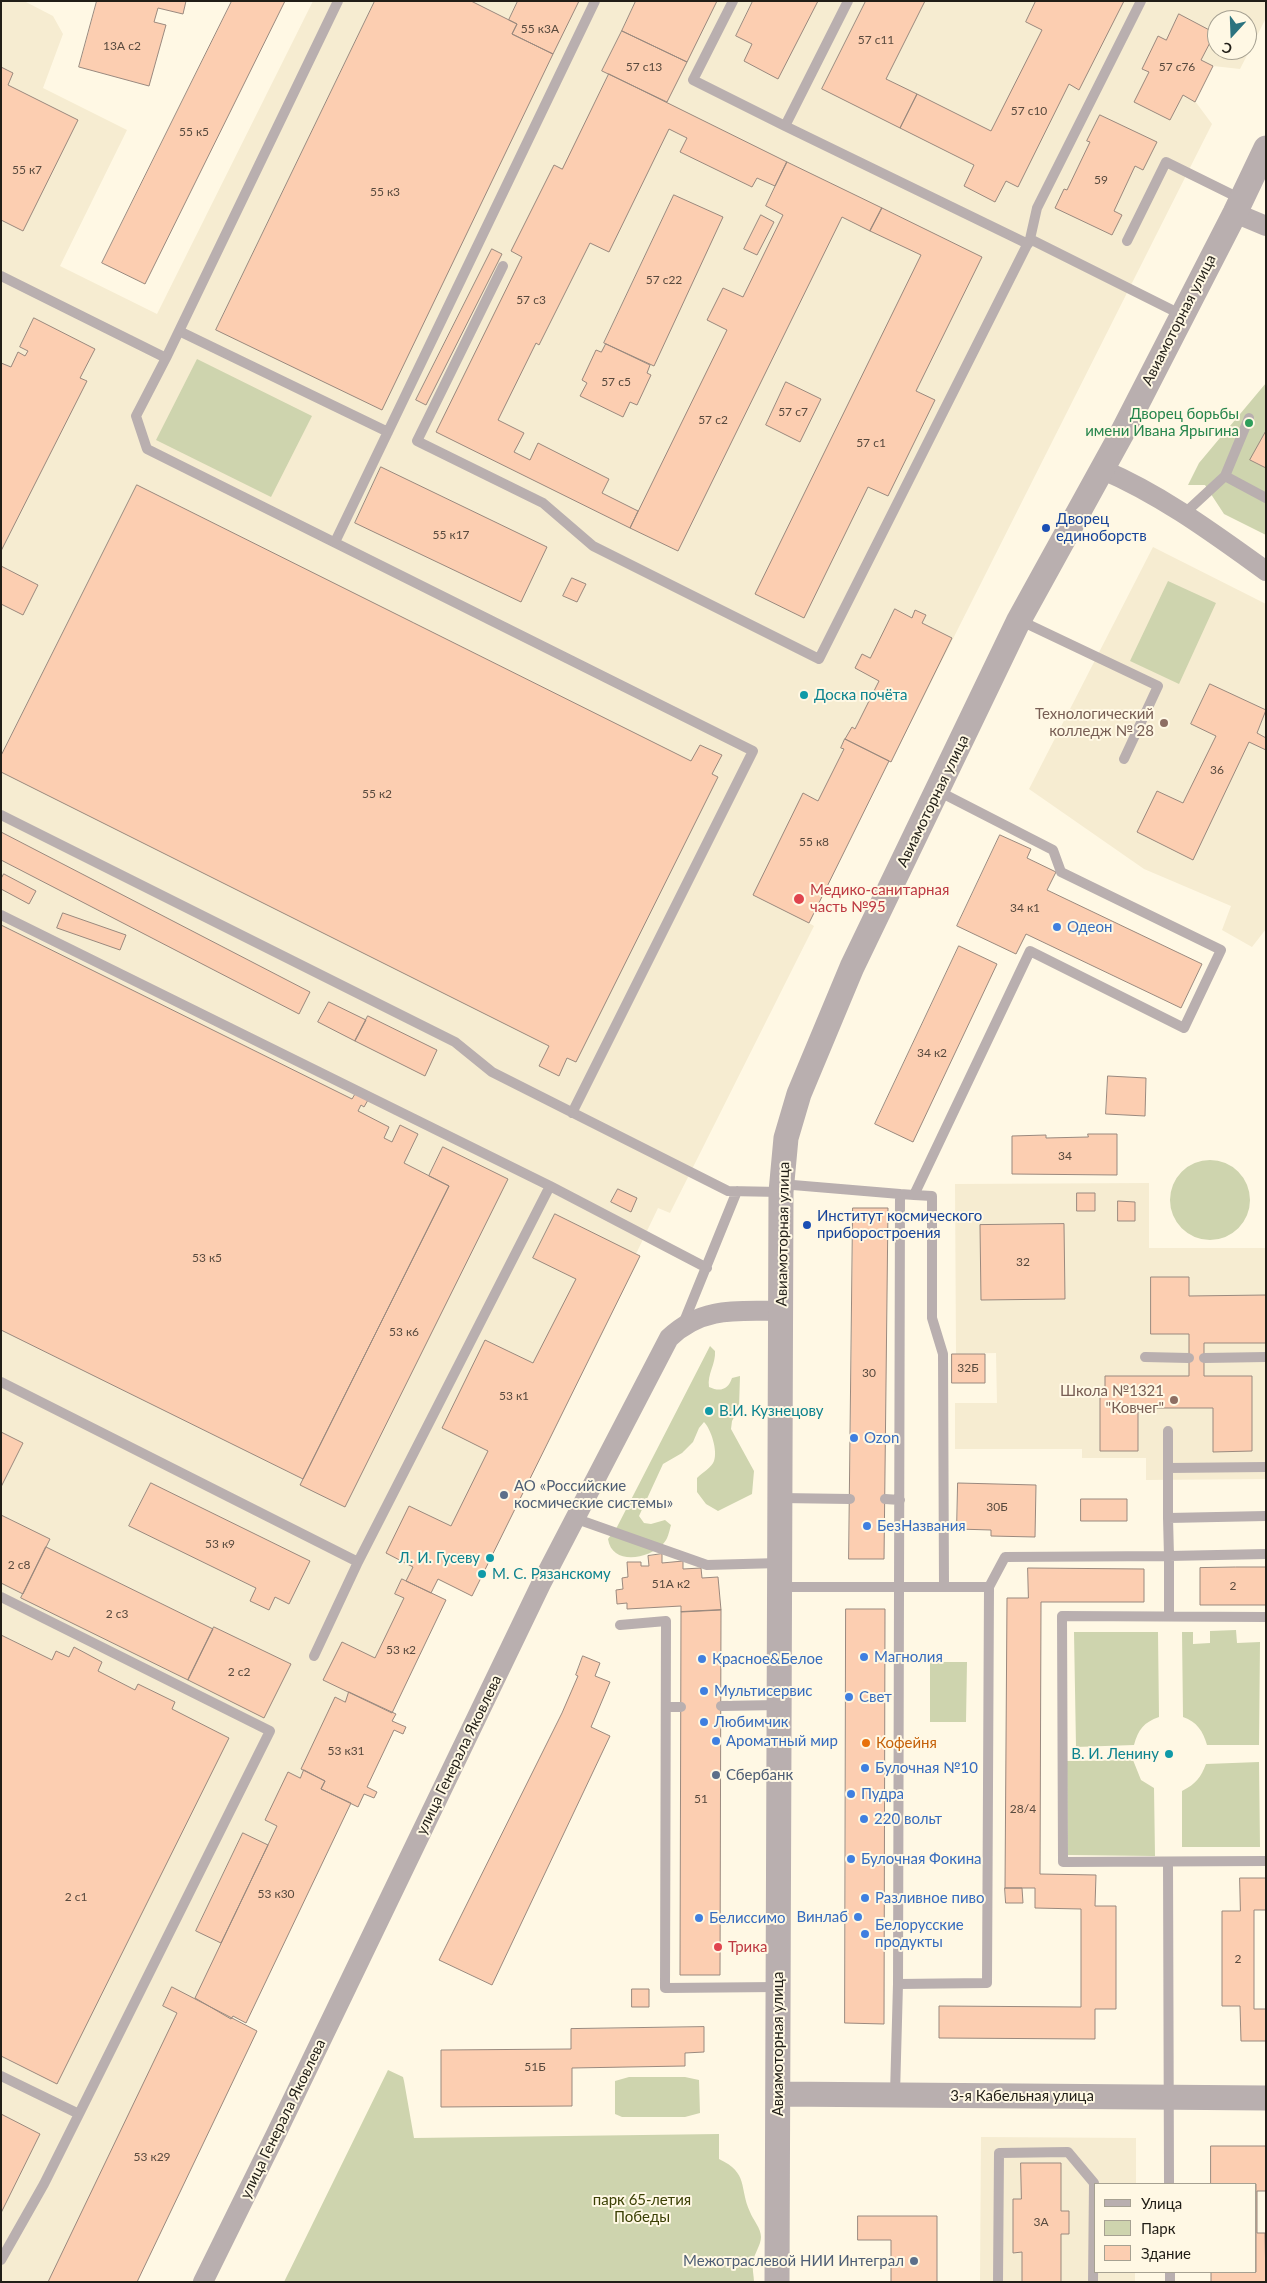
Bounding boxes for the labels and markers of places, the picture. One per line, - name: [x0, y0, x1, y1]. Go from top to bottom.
- place label: Дворец борьбы имени Ивана Ярыгина: [1085, 405, 1239, 440]
- marker: Дворец борьбы имени Ивана Ярыгина: [1243, 417, 1255, 429]
- place label: Дворец единоборств: [1056, 510, 1147, 545]
- marker: Дворец единоборств: [1040, 522, 1052, 534]
- place label: Доска почёта: [814, 686, 908, 704]
- marker: Доска почёта: [798, 689, 810, 701]
- place label: Технологический колледж № 28: [1035, 705, 1154, 740]
- marker: Технологический колледж № 28: [1158, 717, 1170, 729]
- place label: Медико-санитарная часть №95: [810, 881, 949, 916]
- marker: Медико-санитарная часть №95: [792, 892, 806, 906]
- place label: Одеон: [1067, 918, 1112, 936]
- marker: Одеон: [1051, 921, 1063, 933]
- place label: Институт космического приборостроения: [817, 1207, 982, 1242]
- marker: Институт космического приборостроения: [801, 1219, 813, 1231]
- place label: Школа №1321 "Ковчег": [1060, 1382, 1164, 1417]
- marker: Школа №1321 "Ковчег": [1168, 1394, 1180, 1406]
- place label: В.И. Кузнецову: [719, 1402, 824, 1420]
- marker: В.И. Кузнецову: [703, 1405, 715, 1417]
- place label: Ozon: [864, 1429, 899, 1447]
- marker: Ozon: [848, 1432, 860, 1444]
- place label: АО «Российские космические системы»: [514, 1477, 673, 1512]
- marker: АО «Российские космические системы»: [498, 1489, 510, 1501]
- place label: БезНазвания: [877, 1517, 966, 1535]
- marker: БезНазвания: [861, 1520, 873, 1532]
- place label: Л. И. Гусеву: [399, 1549, 480, 1567]
- marker: Л. И. Гусеву: [484, 1552, 496, 1564]
- place label: М. С. Рязанскому: [492, 1565, 611, 1583]
- marker: М. С. Рязанскому: [476, 1568, 488, 1580]
- place label: Магнолия: [874, 1648, 943, 1666]
- place label: Красное&Белое: [712, 1650, 823, 1668]
- marker: Магнолия: [858, 1651, 870, 1663]
- marker: Красное&Белое: [696, 1653, 708, 1665]
- place label: Мультисервис: [714, 1682, 813, 1700]
- marker: Мультисервис: [698, 1685, 710, 1697]
- place label: Свет: [859, 1688, 892, 1706]
- marker: Свет: [843, 1691, 855, 1703]
- place label: Любимчик: [714, 1713, 789, 1731]
- marker: Любимчик: [698, 1716, 710, 1728]
- place label: Ароматный мир: [726, 1732, 838, 1750]
- place label: Кофейня: [876, 1734, 937, 1752]
- marker: Ароматный мир: [710, 1735, 722, 1747]
- marker: Кофейня: [860, 1737, 872, 1749]
- place label: В. И. Ленину: [1071, 1745, 1159, 1763]
- marker: В. И. Ленину: [1163, 1748, 1175, 1760]
- place label: Булочная №10: [875, 1759, 978, 1777]
- marker: Булочная №10: [859, 1762, 871, 1774]
- place label: Сбербанк: [726, 1766, 793, 1784]
- marker: Сбербанк: [710, 1769, 722, 1781]
- place label: Пудра: [861, 1785, 904, 1803]
- marker: Пудра: [845, 1788, 857, 1800]
- place label: 220 вольт: [874, 1810, 942, 1828]
- marker: 220 вольт: [858, 1813, 870, 1825]
- place label: Булочная Фокина: [861, 1850, 982, 1868]
- marker: Булочная Фокина: [845, 1853, 857, 1865]
- place label: Разливное пиво: [875, 1889, 985, 1907]
- marker: Разливное пиво: [859, 1892, 871, 1904]
- place label: Винлаб: [796, 1908, 848, 1926]
- place label: Белиссимо: [709, 1909, 785, 1927]
- marker: Винлаб: [852, 1911, 864, 1923]
- marker: Белиссимо: [693, 1912, 705, 1924]
- place label: Белорусские продукты: [875, 1916, 964, 1951]
- marker: Белорусские продукты: [859, 1928, 871, 1940]
- place label: Трика: [728, 1938, 767, 1956]
- marker: Трика: [712, 1941, 724, 1953]
- place label: Межотраслевой НИИ Интеграл: [683, 2252, 904, 2270]
- marker: Межотраслевой НИИ Интеграл: [908, 2255, 920, 2267]

